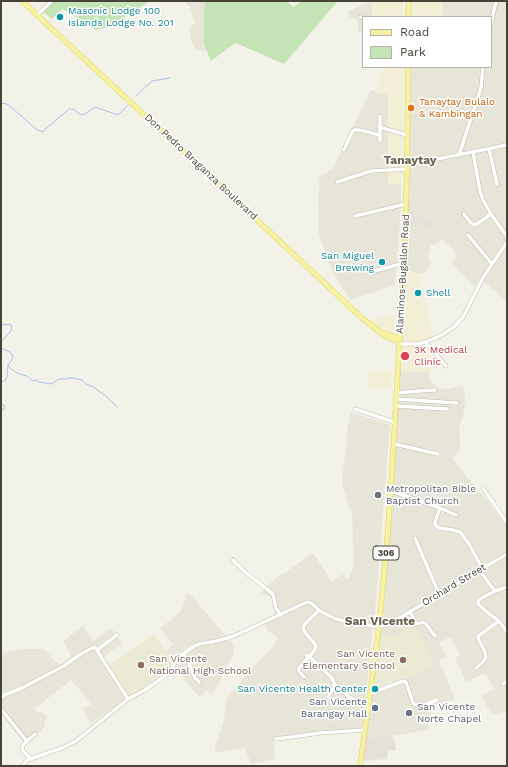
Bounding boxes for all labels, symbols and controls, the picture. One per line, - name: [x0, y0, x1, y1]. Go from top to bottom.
- place label: Masonic Lodge 100 Islands Lodge No. 201: [68, 5, 174, 28]
- marker: Masonic Lodge 100 Islands Lodge No. 201: [55, 12, 65, 22]
- legend: [362, 16, 492, 68]
- text: Road: [400, 25, 429, 39]
- text: Park: [400, 45, 426, 59]
- place label: Tanaytay Bulalo & Kambingan: [419, 96, 495, 120]
- marker: Tanaytay Bulalo & Kambingan: [406, 103, 416, 113]
- street label: Don Pedro Braganza Boulevard: [142, 111, 260, 223]
- district label: Tanaytay: [383, 153, 437, 167]
- street label: Alaminos-Bugallon Road: [394, 214, 412, 334]
- place label: San Miguel Brewing: [321, 250, 374, 274]
- marker: San Miguel Brewing: [377, 257, 387, 267]
- place label: Shell: [426, 287, 450, 299]
- marker: Shell: [413, 288, 423, 298]
- place label: 3K Medical Clinic: [414, 344, 467, 368]
- marker: 3K Medical Clinic: [399, 350, 411, 362]
- place label: Metropolitan Bible Baptist Church: [386, 483, 476, 506]
- marker: Metropolitan Bible Baptist Church: [373, 490, 383, 500]
- road number: 306: [373, 546, 399, 560]
- street label: Orchard Street: [420, 561, 488, 609]
- district label: San Vicente: [345, 614, 415, 628]
- place label: San Vicente Elementary School: [303, 648, 395, 672]
- place label: San Vicente National High School: [149, 653, 251, 676]
- marker: San Vicente Elementary School: [398, 655, 408, 665]
- marker: San Vicente National High School: [136, 660, 146, 670]
- place label: San Vicente Health Center: [237, 683, 367, 695]
- marker: San Vicente Health Center: [370, 684, 380, 694]
- place label: San Vicente Barangay Hall: [301, 696, 367, 720]
- place label: San Vicente Norte Chapel: [417, 701, 481, 724]
- marker: San Vicente Barangay Hall: [370, 703, 380, 713]
- marker: San Vicente Norte Chapel: [404, 708, 414, 718]

